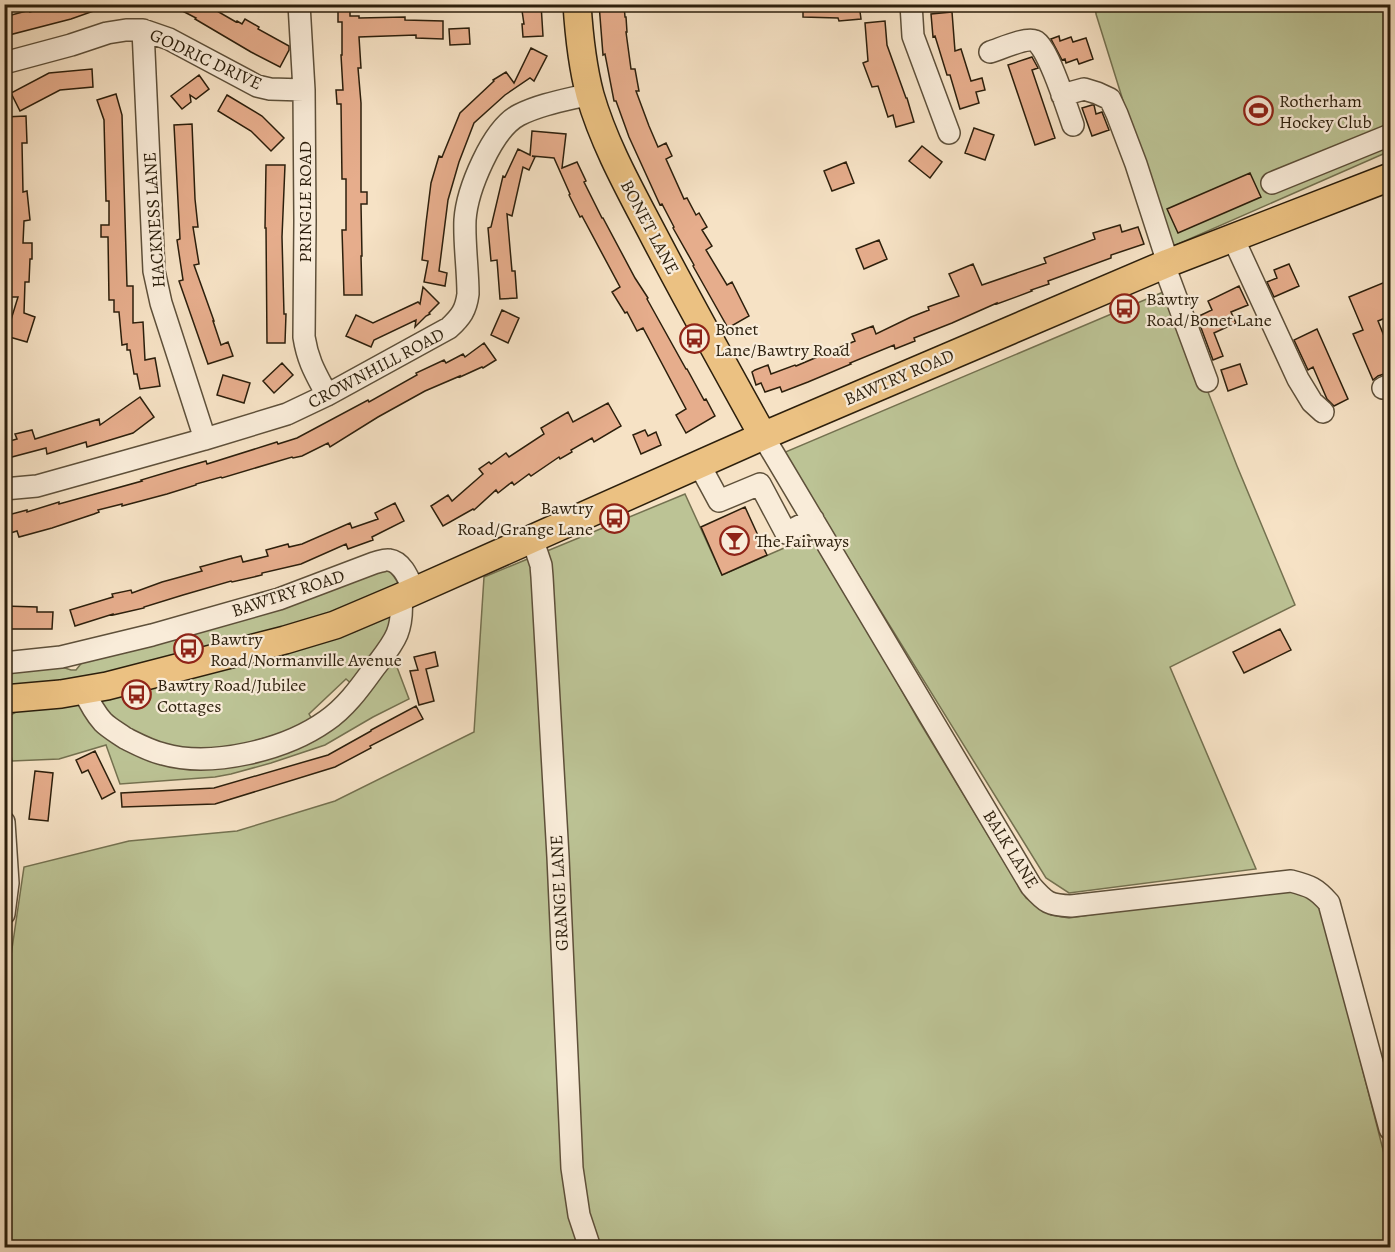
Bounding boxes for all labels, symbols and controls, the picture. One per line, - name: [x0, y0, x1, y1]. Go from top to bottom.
- street label: GODRIC DRIVE: [146, 23, 266, 95]
- place label: Rotherham Hockey Club: [1279, 89, 1372, 134]
- sports icon: Rotherham Hockey Club: [1242, 95, 1274, 127]
- street label: PRINGLE ROAD: [293, 141, 317, 263]
- street label: HACKNESS LANE: [137, 151, 171, 289]
- street label: BONET LANE: [615, 176, 685, 278]
- place label: Bawtry Road/Bonet Lane: [1146, 287, 1272, 332]
- bus stop icon: Bawtry Road/Bonet Lane: [1109, 293, 1141, 325]
- place label: Bonet Lane/Bawtry Road: [715, 317, 850, 362]
- street label: CROWNHILL ROAD: [303, 322, 449, 414]
- bus stop icon: Bonet Lane/Bawtry Road: [678, 323, 710, 355]
- street label: BAWTRY ROAD: [840, 343, 958, 411]
- place label: Bawtry Road/Grange Lane: [457, 496, 594, 541]
- bus stop icon: Bawtry Road/Grange Lane: [598, 502, 630, 534]
- bar icon: The Fairways: [718, 525, 750, 557]
- place label: The Fairways: [755, 529, 849, 553]
- street label: BAWTRY ROAD: [228, 563, 348, 623]
- place label: Bawtry Road/Normanville Avenue: [210, 627, 402, 672]
- bus stop icon: Bawtry Road/Normanville Avenue: [173, 633, 205, 665]
- place label: Bawtry Road/Jubilee Cottages: [157, 673, 306, 718]
- bus stop icon: Bawtry Road/Jubilee Cottages: [120, 679, 152, 711]
- street label: BALK LANE: [977, 805, 1045, 893]
- street label: GRANGE LANE: [544, 834, 574, 952]

